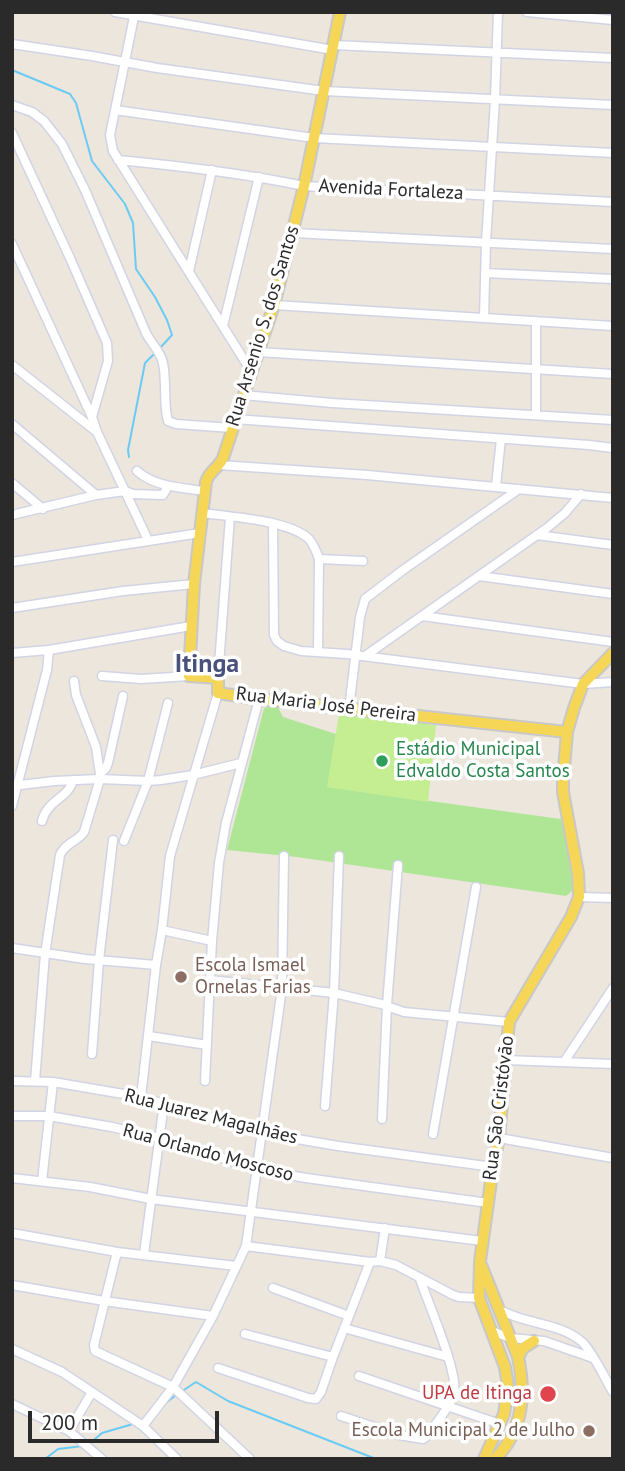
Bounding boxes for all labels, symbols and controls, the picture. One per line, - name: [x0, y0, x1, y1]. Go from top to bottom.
- street label: Avenida Fortaleza: [318, 175, 464, 205]
- street label: Rua Arsenio S. dos Santos: [222, 223, 304, 429]
- district label: Itinga: [175, 649, 239, 681]
- street label: Rua Maria José Pereira: [235, 683, 417, 727]
- place label: Estádio Municipal Edvaldo Costa Santos: [396, 739, 570, 783]
- marker: Estádio Municipal Edvaldo Costa Santos: [374, 753, 390, 769]
- place label: Escola Ismael Ornelas Farias: [195, 955, 311, 999]
- marker: Escola Ismael Ornelas Farias: [173, 969, 189, 985]
- street label: Rua São Cristóvão: [479, 1034, 519, 1182]
- street label: Rua Juarez Magalhães: [122, 1084, 300, 1150]
- street label: Rua Orlando Moscoso: [120, 1119, 296, 1187]
- place label: UPA de Itinga: [422, 1383, 532, 1405]
- marker: UPA de Itinga: [538, 1384, 558, 1404]
- scale bar: [32, 1398, 222, 1442]
- text: 200 m: [41, 1409, 98, 1436]
- place label: Escola Municipal 2 de Julho: [351, 1420, 575, 1442]
- marker: Escola Municipal 2 de Julho: [581, 1423, 597, 1439]

